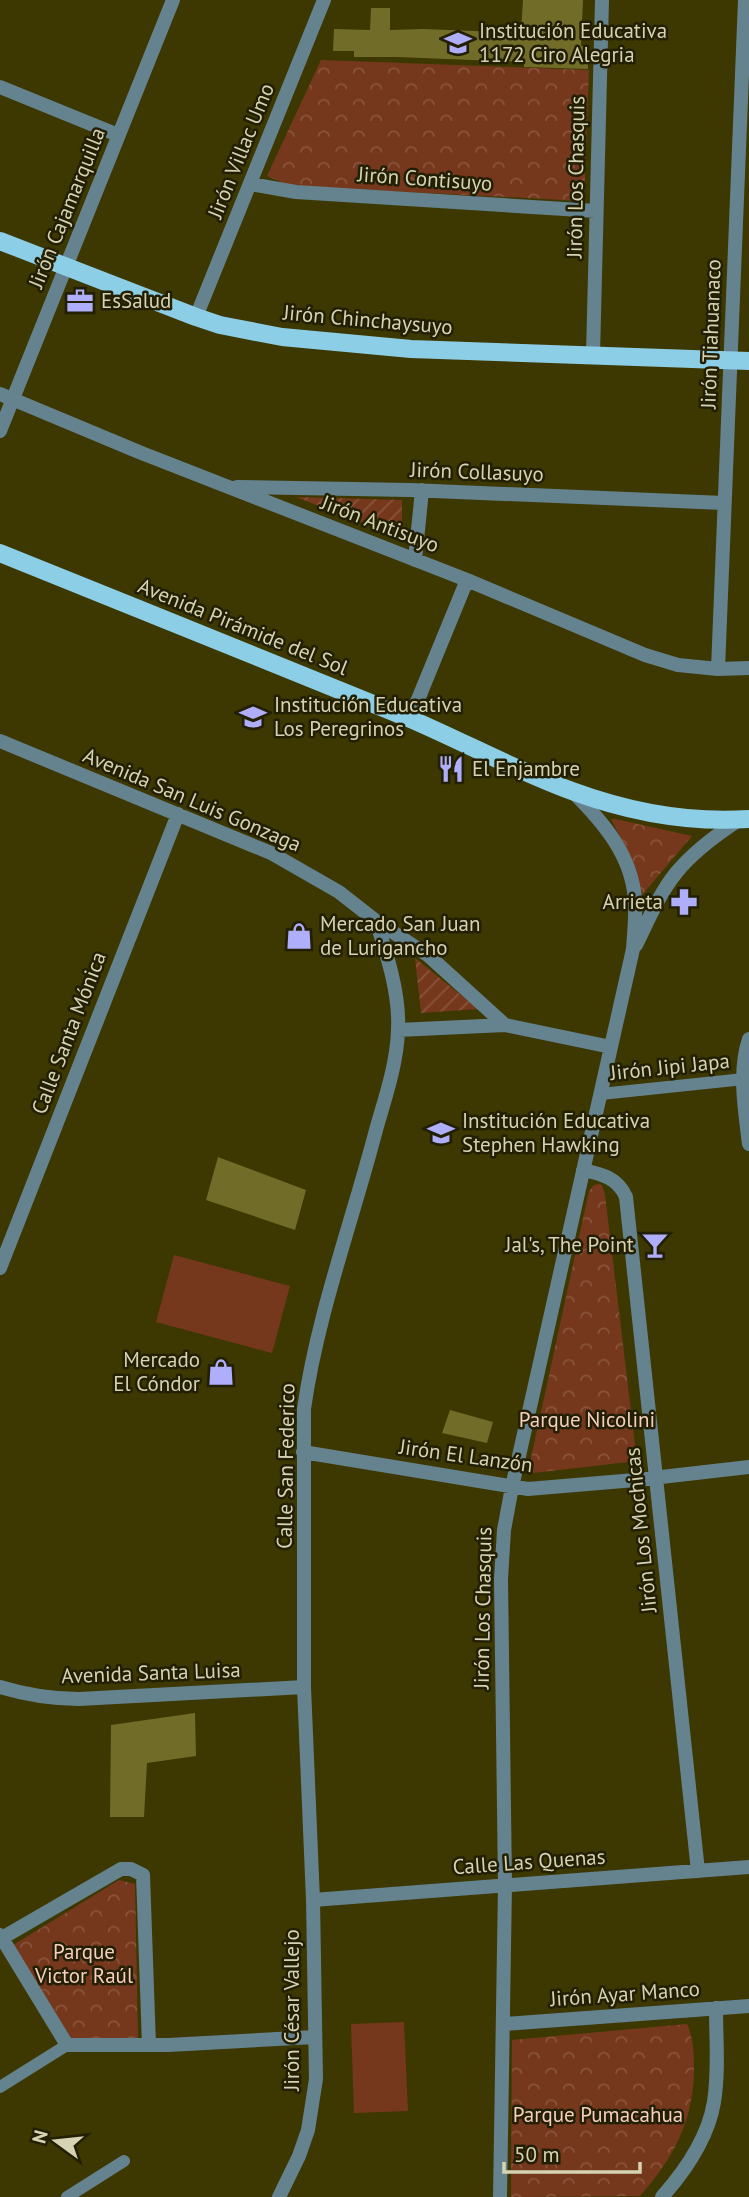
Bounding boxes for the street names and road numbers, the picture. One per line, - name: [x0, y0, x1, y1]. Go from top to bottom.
- street label: Jirón Villac Umo: [201, 79, 280, 223]
- street label: Jirón Los Chasquis: [561, 96, 590, 259]
- street label: Jirón Cajamarquilla: [22, 124, 111, 293]
- street label: Jirón Contisuyo: [356, 160, 493, 197]
- street label: Jirón Tiahuanaco: [694, 259, 727, 410]
- street label: Jirón Chinchaysuyo: [281, 299, 454, 340]
- street label: Jirón Collasuyo: [409, 456, 544, 487]
- street label: Jirón Antisuyo: [317, 488, 443, 558]
- street label: Avenida Pirámide del Sol: [134, 572, 352, 681]
- street label: Avenida San Luis Gonzaga: [79, 741, 305, 858]
- street label: Calle Santa Mónica: [25, 948, 112, 1118]
- street label: Jirón Jipi Japa: [608, 1047, 731, 1086]
- street label: Calle San Federico: [271, 1383, 300, 1549]
- street label: Jirón El Lanzón: [397, 1433, 534, 1478]
- street label: Jirón Los Mochicas: [618, 1446, 663, 1615]
- street label: Jirón Los Chasquis: [468, 1527, 497, 1690]
- street label: Avenida Santa Luisa: [61, 1656, 241, 1689]
- street label: Calle Las Quenas: [452, 1843, 606, 1880]
- street label: Jirón César Vallejo: [278, 1929, 305, 2092]
- street label: Jirón Ayar Manco: [548, 1975, 701, 2012]

